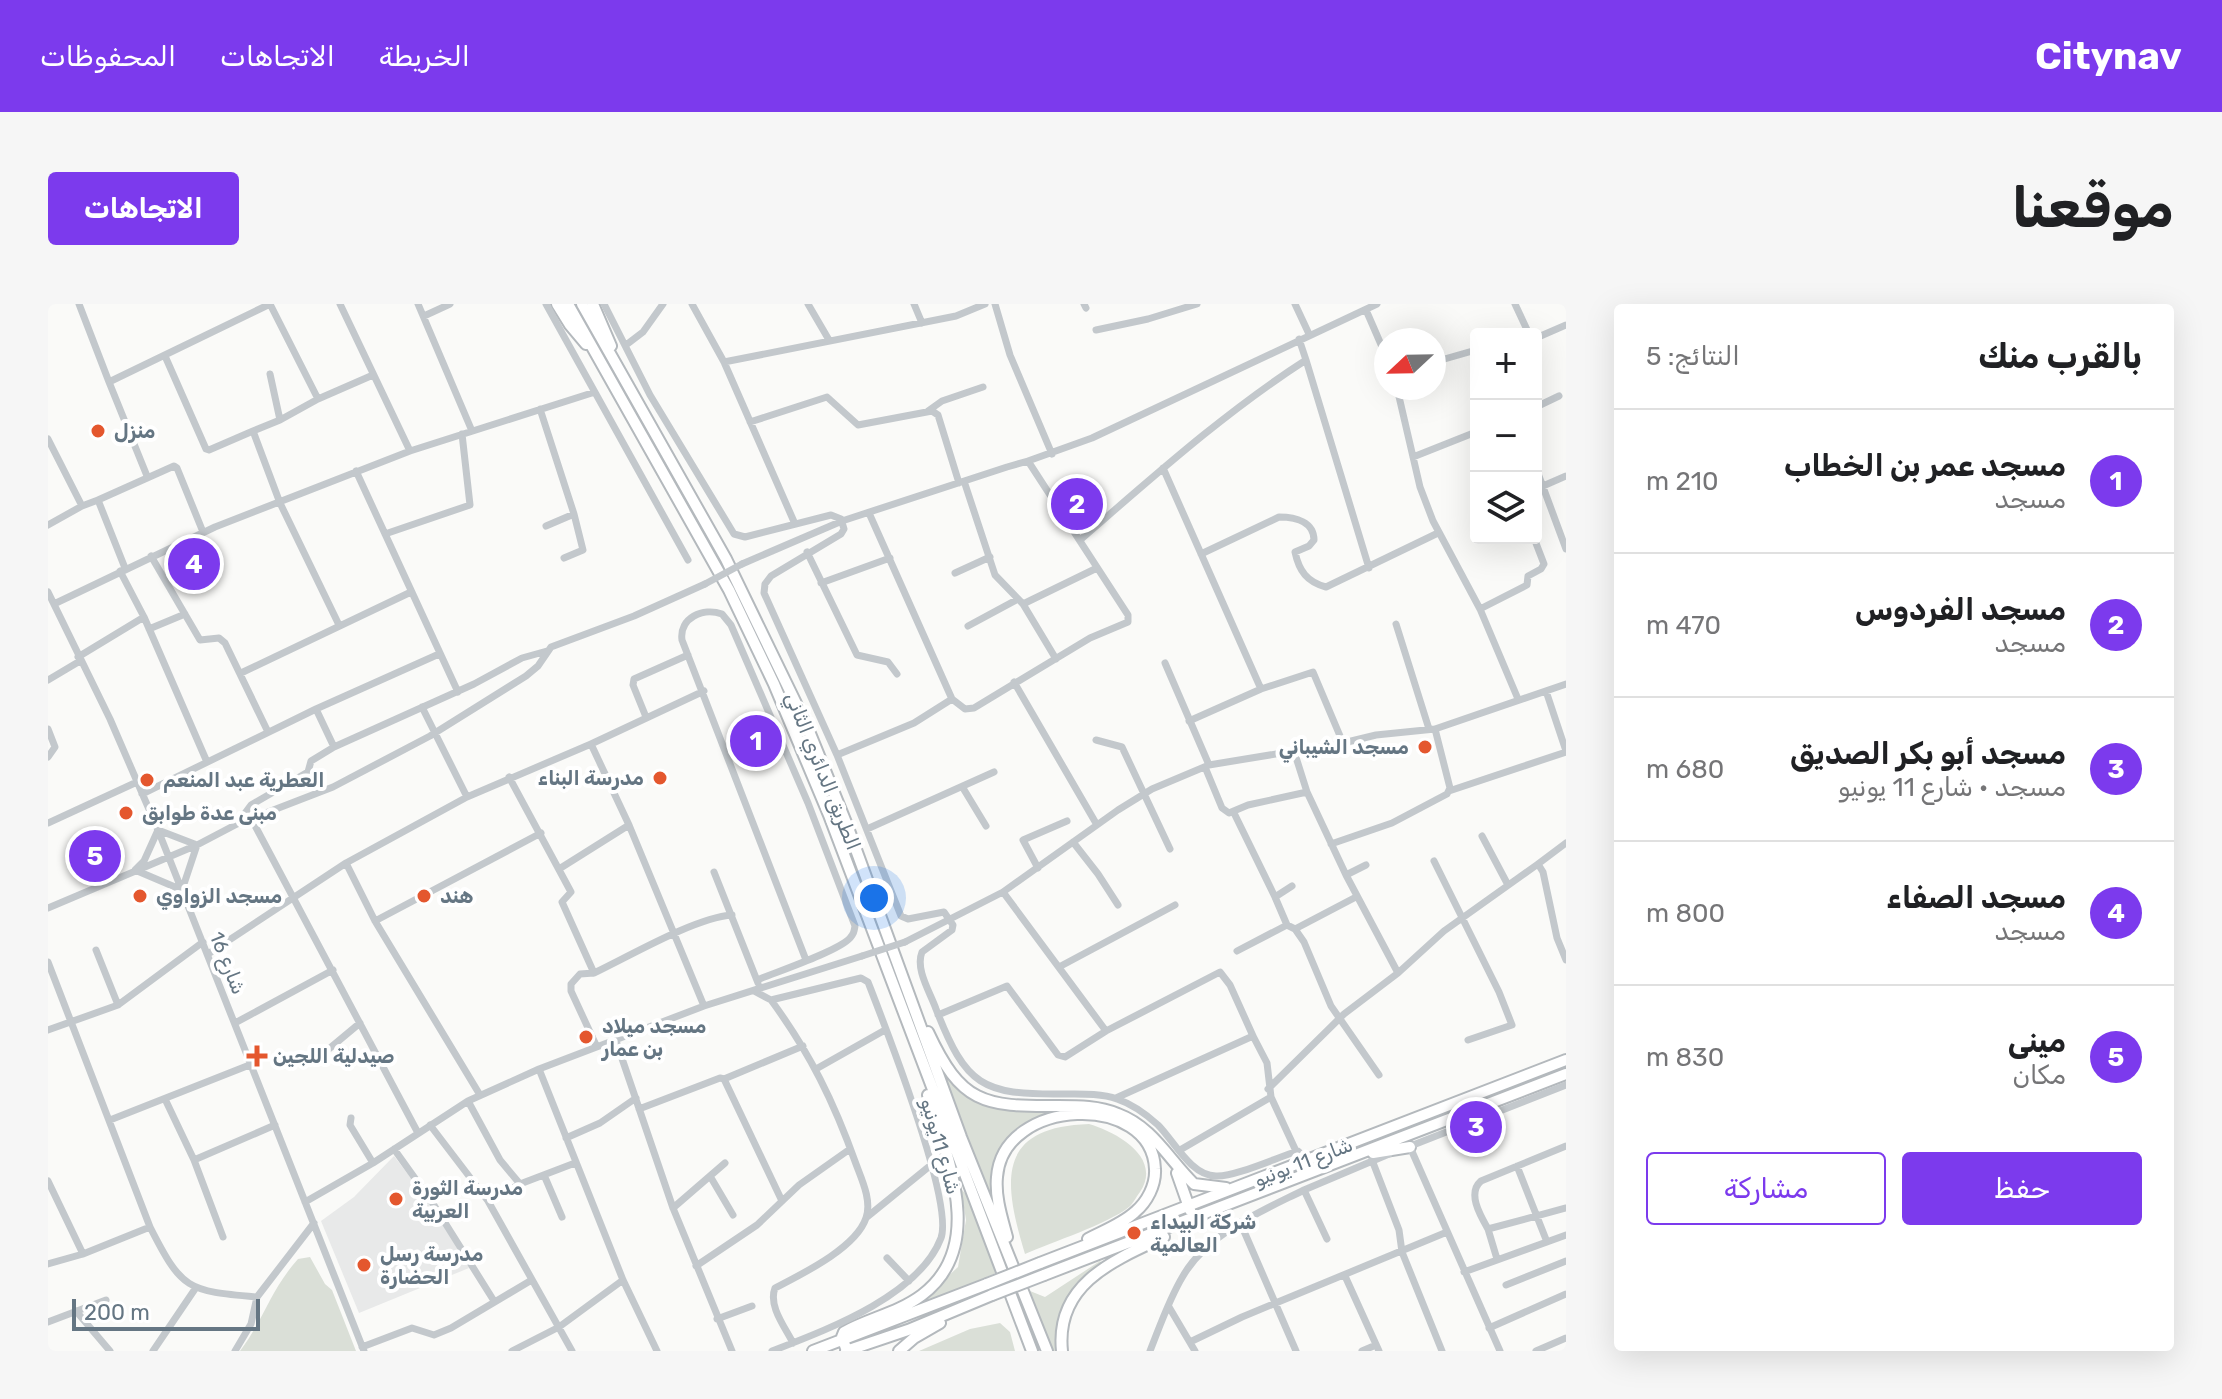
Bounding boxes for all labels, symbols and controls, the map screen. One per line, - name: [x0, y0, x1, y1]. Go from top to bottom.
- text: Citynav: [2035, 33, 2182, 79]
- text: المحفوظات: [40, 40, 176, 73]
- text: الاتجاهات: [220, 40, 335, 73]
- text: الخريطة: [379, 40, 470, 73]
- button: الاتجاهات: [48, 172, 239, 245]
- text: موقعنا: [2011, 175, 2174, 241]
- north arrow: [1374, 328, 1446, 400]
- map controls: [1470, 328, 1542, 544]
- button: +: [1470, 328, 1542, 400]
- text: بالقرب منك: [1978, 336, 2142, 377]
- text: النتائج: 5: [1646, 341, 1740, 372]
- button: −: [1470, 400, 1542, 472]
- place label: منزل: [114, 419, 155, 443]
- marker: منزل: [89, 422, 107, 440]
- text: مسجد عمر بن الخطاب: [1784, 448, 2066, 484]
- text: 210 m: [1646, 466, 1718, 497]
- text: 1: [2110, 466, 2122, 497]
- button: layers: [1470, 472, 1542, 544]
- pin: 2: [1051, 474, 1103, 534]
- text: مسجد: [1994, 484, 2066, 515]
- pin: 4: [168, 534, 220, 594]
- text: مسجد الفردوس: [1855, 592, 2066, 628]
- text: 470 m: [1646, 610, 1721, 641]
- text: 2: [2108, 610, 2124, 641]
- text: مسجد: [1994, 628, 2066, 659]
- street label: الطريق الدائري الثاني: [778, 688, 866, 855]
- pin: 1: [730, 711, 782, 771]
- place label: مسجد الشيباني: [1279, 735, 1409, 763]
- text: مسجد أبو بكر الصديق: [1790, 736, 2066, 772]
- marker: مسجد الشيباني: [1416, 738, 1434, 756]
- text: 680 m: [1646, 754, 1724, 785]
- text: 3: [2107, 754, 2125, 785]
- place label: مدرسة البناء: [538, 766, 644, 790]
- place label: العطرية عبد المنعم: [163, 768, 325, 793]
- marker: مدرسة البناء: [651, 769, 669, 787]
- marker: العطرية عبد المنعم: [138, 771, 156, 789]
- text: مسجد · شارع 11 يونيو: [1838, 772, 2066, 803]
- place label: مبنى عدة طوابق: [142, 801, 277, 825]
- marker: مبنى عدة طوابق: [117, 804, 135, 822]
- pin: 5: [69, 826, 121, 886]
- your location: [854, 878, 894, 918]
- text: مسجد الصفاء: [1886, 880, 2066, 916]
- place label: مسجد الزواوي: [156, 884, 282, 910]
- place label: هند: [440, 884, 473, 908]
- marker: مسجد الزواوي: [131, 887, 149, 905]
- marker: هند: [415, 887, 433, 905]
- text: 800 m: [1646, 898, 1725, 929]
- text: 4: [2107, 898, 2125, 929]
- text: مسجد: [1994, 916, 2066, 947]
- street label: شارع 16: [203, 928, 251, 999]
- place label: مسجد ميلاد بن عمار: [601, 1014, 706, 1061]
- text: مينى: [2008, 1024, 2066, 1060]
- marker: مسجد ميلاد بن عمار: [577, 1028, 595, 1046]
- text: 830 m: [1646, 1042, 1724, 1073]
- text: 5: [2108, 1042, 2124, 1073]
- place label: صيدلية اللجين: [273, 1044, 394, 1068]
- marker: صيدلية اللجين: [248, 1047, 266, 1065]
- text: مكان: [2012, 1060, 2066, 1091]
- street label: شارع 11يونيو: [914, 1095, 966, 1198]
- pin: 3: [1450, 1097, 1502, 1157]
- street label: شارع 11 يونيو: [1250, 1132, 1357, 1194]
- button: مشاركة: [1646, 1152, 1886, 1225]
- button: حفظ: [1902, 1152, 2142, 1225]
- place label: مدرسة الثورة العربية: [412, 1176, 523, 1223]
- marker: مدرسة الثورة العربية: [387, 1190, 405, 1208]
- place label: شركة البيداء العالمية: [1150, 1210, 1256, 1257]
- marker: شركة البيداء العالمية: [1125, 1224, 1143, 1242]
- place label: مدرسة رسل الحضارة: [380, 1242, 483, 1289]
- marker: مدرسة رسل الحضارة: [355, 1256, 373, 1274]
- scale bar: [72, 1295, 260, 1331]
- text: 200 m: [84, 1299, 150, 1326]

